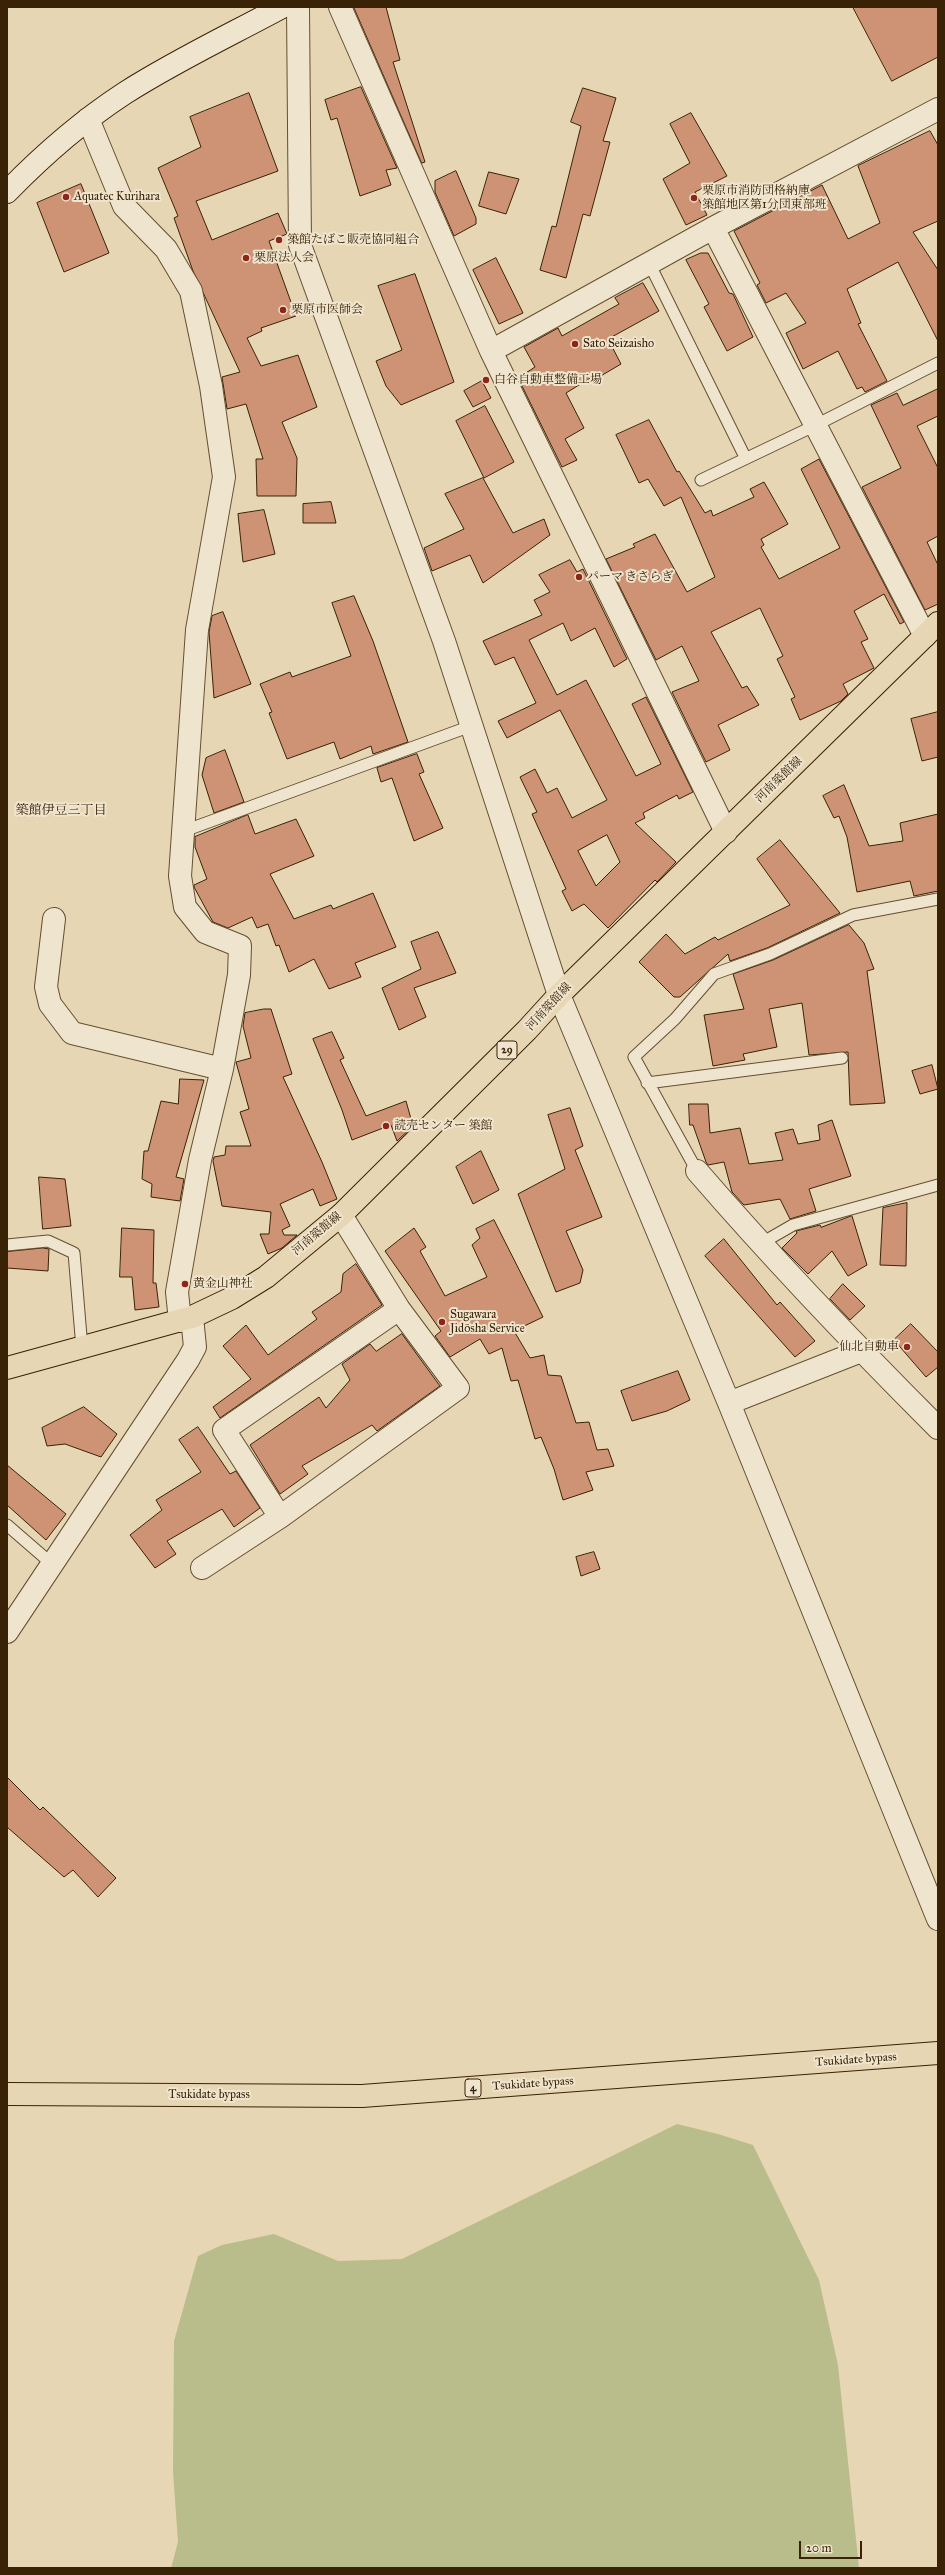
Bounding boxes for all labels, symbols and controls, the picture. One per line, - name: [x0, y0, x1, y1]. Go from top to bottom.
- place label: 栗原市消防団格納庫 築館地区第1分団東部班: [702, 184, 827, 212]
- place label: Aquatec Kurihara: [74, 190, 160, 204]
- marker: Aquatec Kurihara: [61, 192, 71, 202]
- marker: 栗原市消防団格納庫 築館地区第1分団東部班: [689, 193, 699, 203]
- place label: 築館たばこ販売協同組合: [287, 233, 419, 247]
- marker: 築館たばこ販売協同組合: [274, 235, 284, 245]
- place label: 栗原法人会: [254, 251, 314, 265]
- marker: 栗原法人会: [241, 253, 251, 263]
- place label: 栗原市医師会: [291, 303, 363, 317]
- marker: 栗原市医師会: [278, 305, 288, 315]
- place label: Sato Seizaisho: [583, 337, 654, 351]
- marker: Sato Seizaisho: [570, 339, 580, 349]
- place label: 白谷自動車整備工場: [494, 373, 602, 387]
- marker: 白谷自動車整備工場: [481, 375, 491, 385]
- place label: パーマ きさらぎ: [587, 570, 674, 584]
- marker: パーマ きさらぎ: [574, 572, 584, 582]
- street label: 河南築館線: [752, 754, 806, 806]
- district label: 築館伊豆三丁目: [16, 803, 106, 819]
- street label: 河南築館線: [523, 980, 575, 1034]
- road number: 29: [497, 1041, 517, 1059]
- place label: 読売センター 築館: [394, 1119, 493, 1133]
- marker: 読売センター 築館: [381, 1121, 391, 1131]
- street label: 河南築館線: [289, 1209, 345, 1259]
- place label: 黄金山神社: [193, 1277, 253, 1291]
- marker: 黄金山神社: [180, 1279, 190, 1289]
- place label: Sugawara Jidōsha Service: [450, 1308, 525, 1336]
- marker: Sugawara Jidōsha Service: [437, 1317, 447, 1327]
- place label: 仙北自動車: [839, 1340, 899, 1354]
- marker: 仙北自動車: [902, 1342, 912, 1352]
- street label: Tsukidate bypass: [815, 2050, 897, 2070]
- street label: Tsukidate bypass: [492, 2074, 574, 2094]
- road number: 4: [465, 2079, 481, 2097]
- street label: Tsukidate bypass: [168, 2088, 250, 2102]
- scale bar: [801, 2533, 864, 2559]
- text: 20 m: [806, 2541, 832, 2555]

